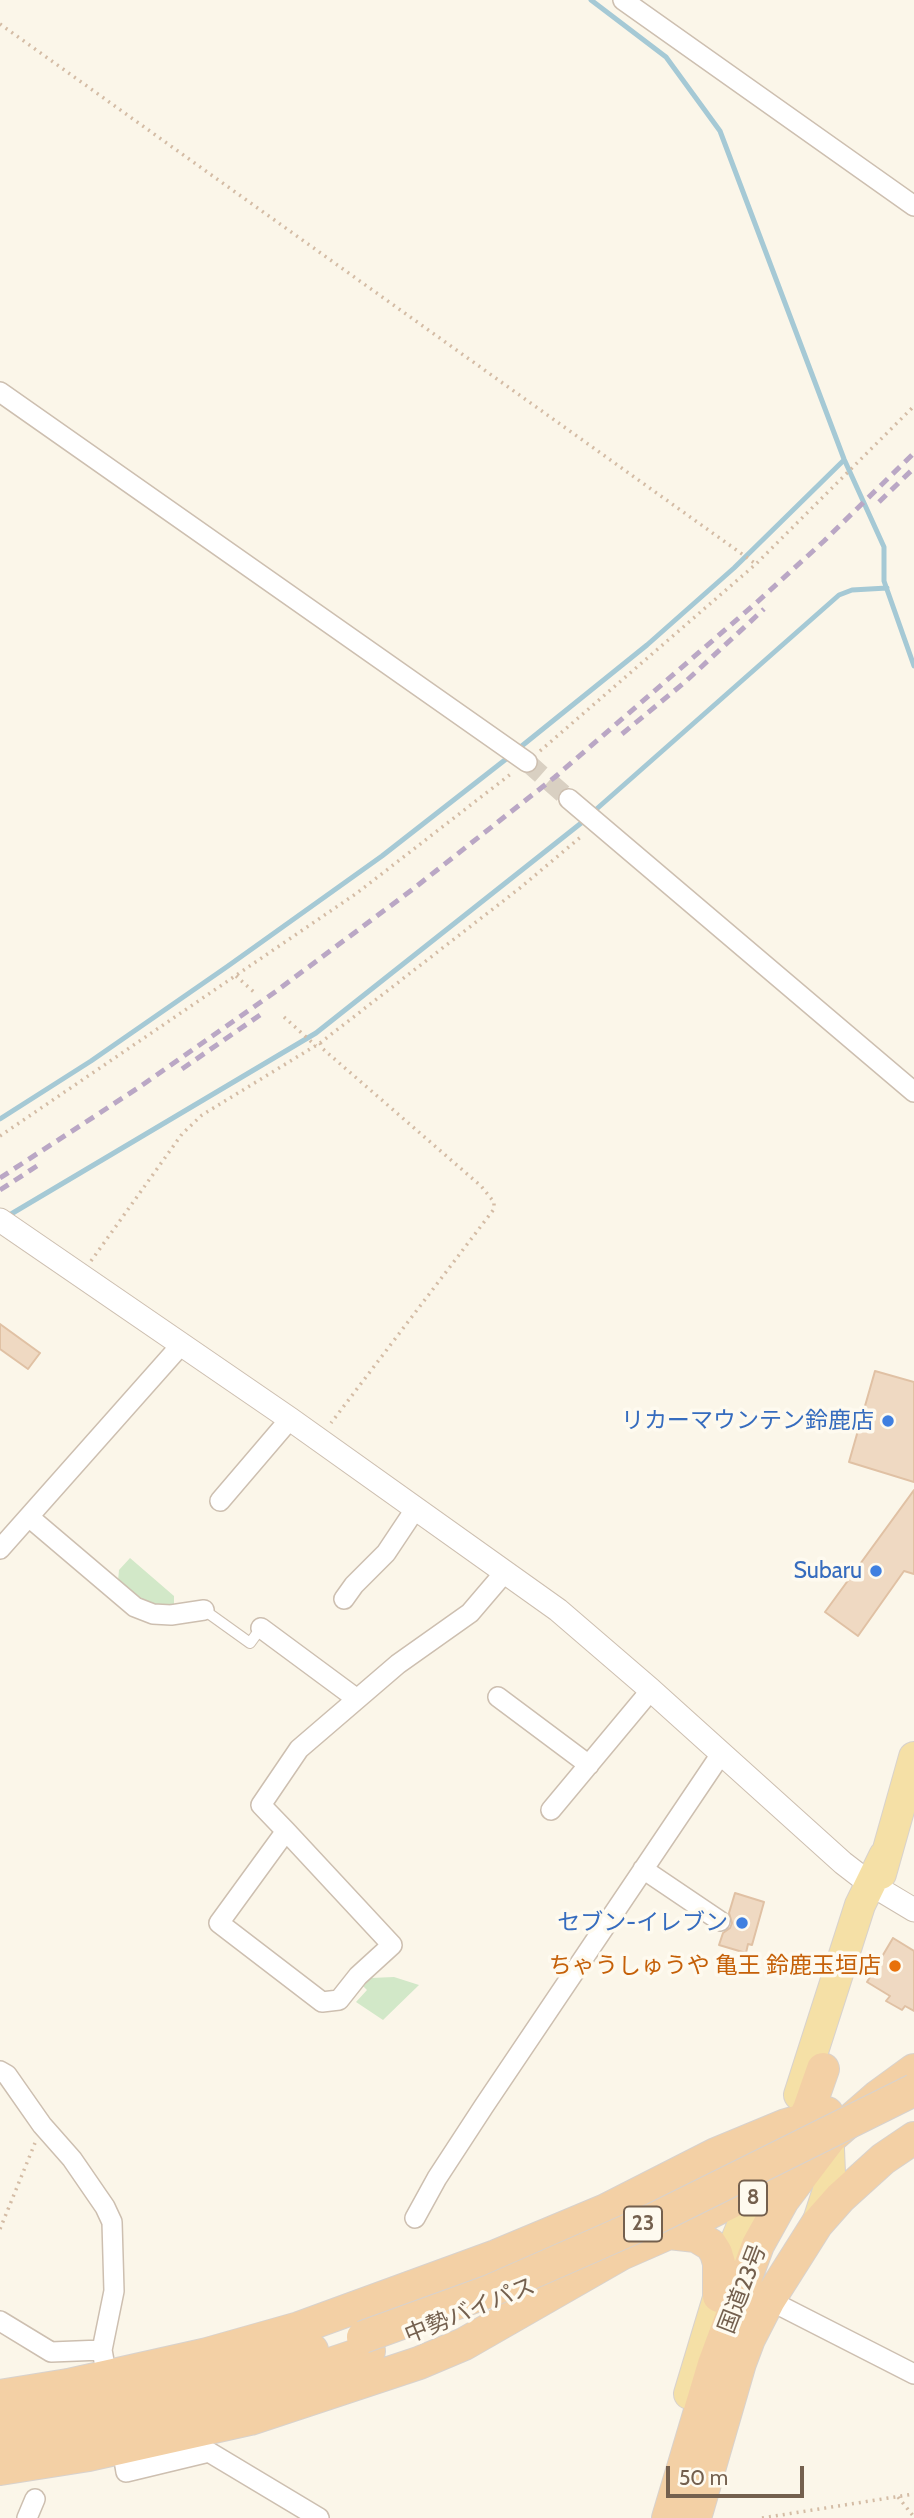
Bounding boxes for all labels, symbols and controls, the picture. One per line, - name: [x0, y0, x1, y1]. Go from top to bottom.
- place label: リカーマウンテン鈴鹿店: [621, 1407, 874, 1435]
- marker: リカーマウンテン鈴鹿店: [880, 1413, 896, 1429]
- place label: Subaru: [794, 1557, 862, 1585]
- marker: Subaru: [868, 1563, 884, 1579]
- place label: セブン-イレブン: [557, 1909, 728, 1937]
- marker: セブン-イレブン: [734, 1915, 750, 1931]
- place label: ちゃうしゅうや 亀王 鈴鹿玉垣店: [549, 1952, 881, 1980]
- marker: ちゃうしゅうや 亀王 鈴鹿玉垣店: [887, 1958, 903, 1974]
- road number: 8: [739, 2180, 767, 2216]
- road number: 23: [624, 2206, 662, 2242]
- street label: 国道23号: [713, 2240, 773, 2338]
- street label: 中勢バイパス: [401, 2272, 539, 2350]
- scale bar: [669, 2452, 807, 2496]
- text: 50 m: [679, 2465, 728, 2490]

